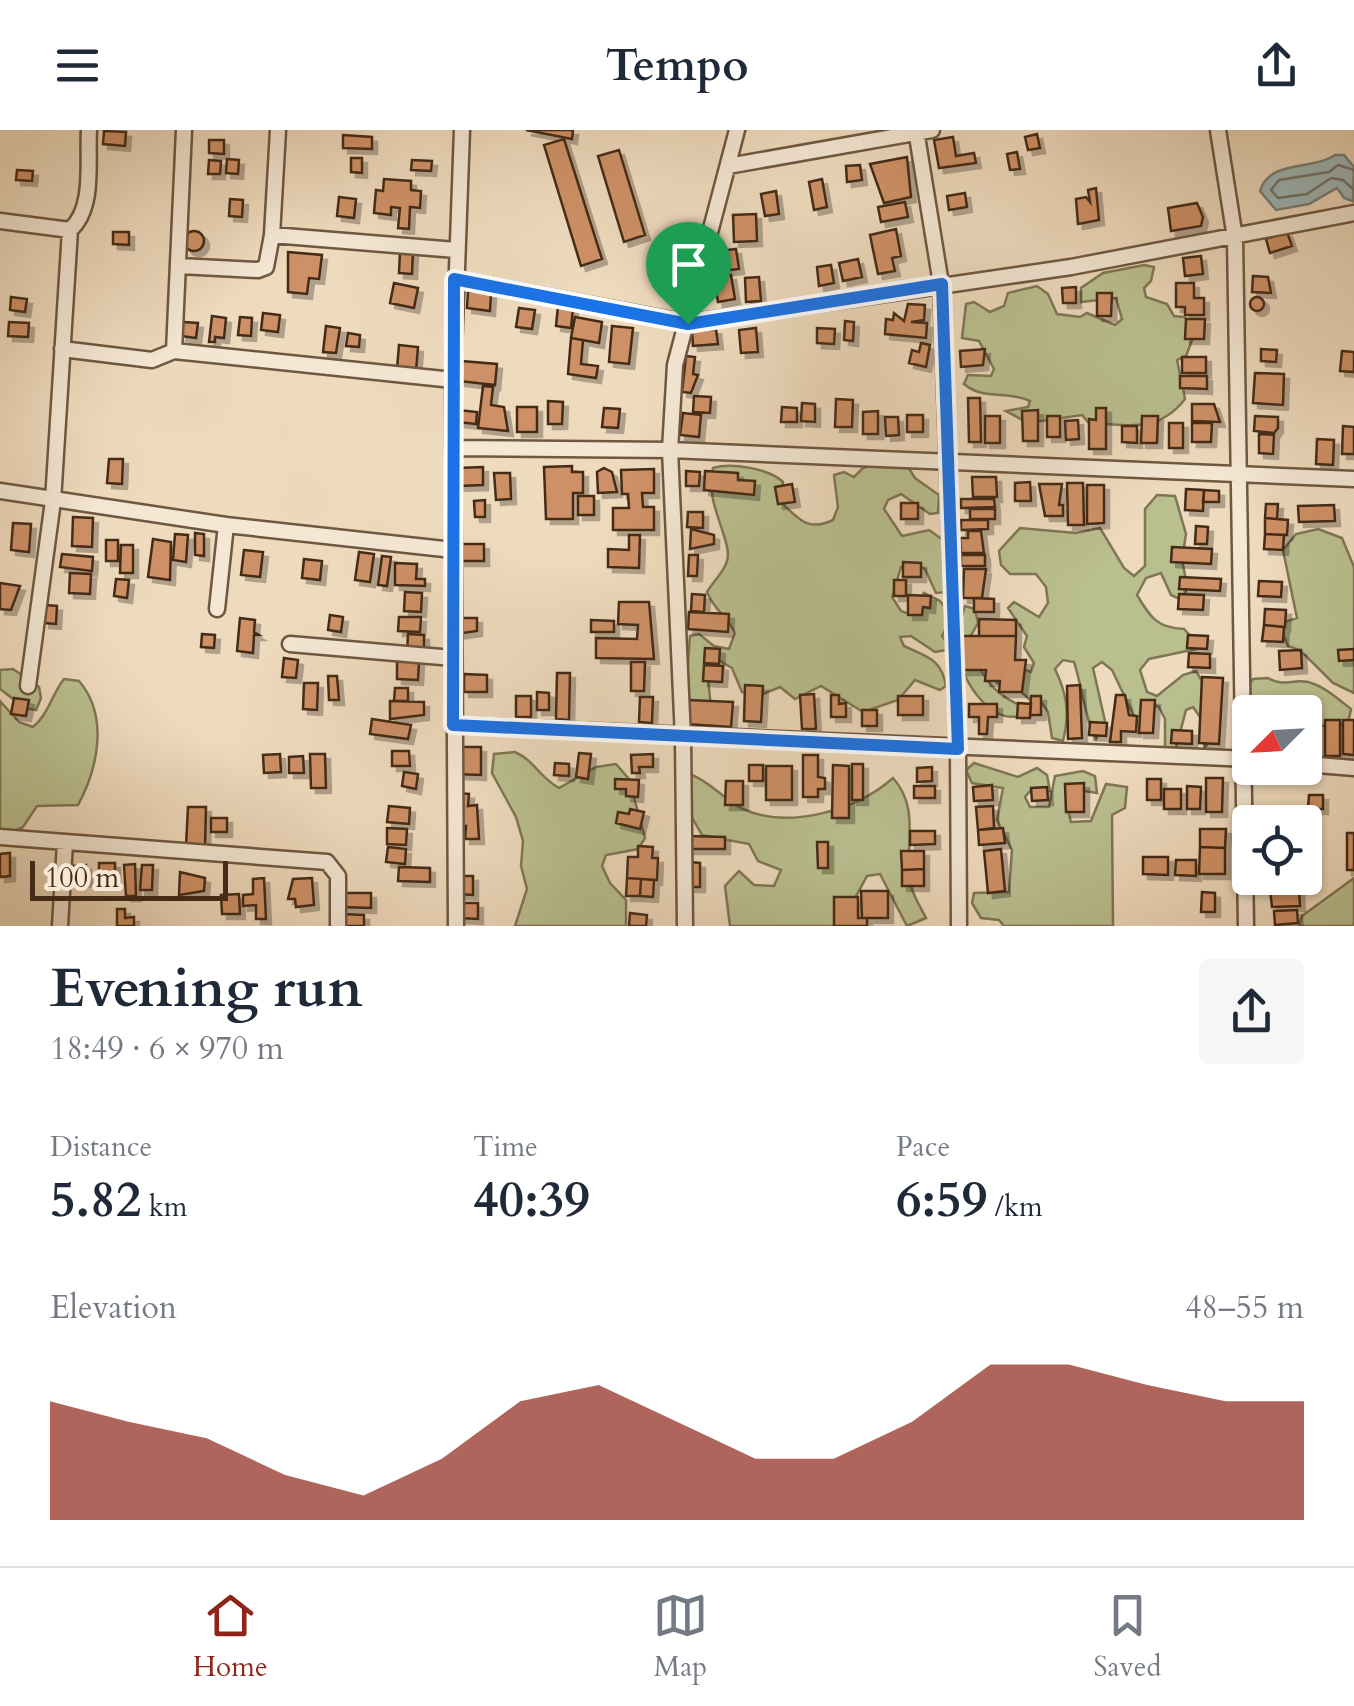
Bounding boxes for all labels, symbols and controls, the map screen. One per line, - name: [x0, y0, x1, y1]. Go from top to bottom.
- text: Tempo: [606, 35, 748, 96]
- icon: menu: [50, 38, 105, 93]
- icon: share: [1249, 38, 1304, 93]
- pin: [646, 222, 731, 325]
- icon: arrive: [661, 237, 716, 292]
- north arrow: [1232, 695, 1322, 785]
- map controls: [1232, 695, 1322, 895]
- button: locate: [1232, 805, 1322, 895]
- scale bar: [30, 856, 228, 900]
- text: 100 m: [45, 859, 119, 897]
- text: Evening run: [50, 952, 363, 1026]
- button: share: [1199, 959, 1304, 1064]
- text: 18:49 · 6 × 970 m: [50, 1027, 284, 1071]
- text: Distance: [50, 1128, 152, 1166]
- text: Time: [473, 1128, 538, 1166]
- text: Pace: [896, 1128, 950, 1166]
- text: 5.82: [50, 1166, 141, 1234]
- text: 40:39: [473, 1166, 590, 1234]
- text: 6:59: [896, 1166, 987, 1234]
- text: km: [141, 1188, 188, 1226]
- text: /km: [987, 1188, 1043, 1226]
- text: Elevation: [50, 1286, 177, 1330]
- text: 48–55 m: [1185, 1286, 1304, 1330]
- tab: Home: [193, 1588, 268, 1686]
- tab: Map: [653, 1588, 708, 1686]
- tab: Saved: [1093, 1588, 1161, 1686]

